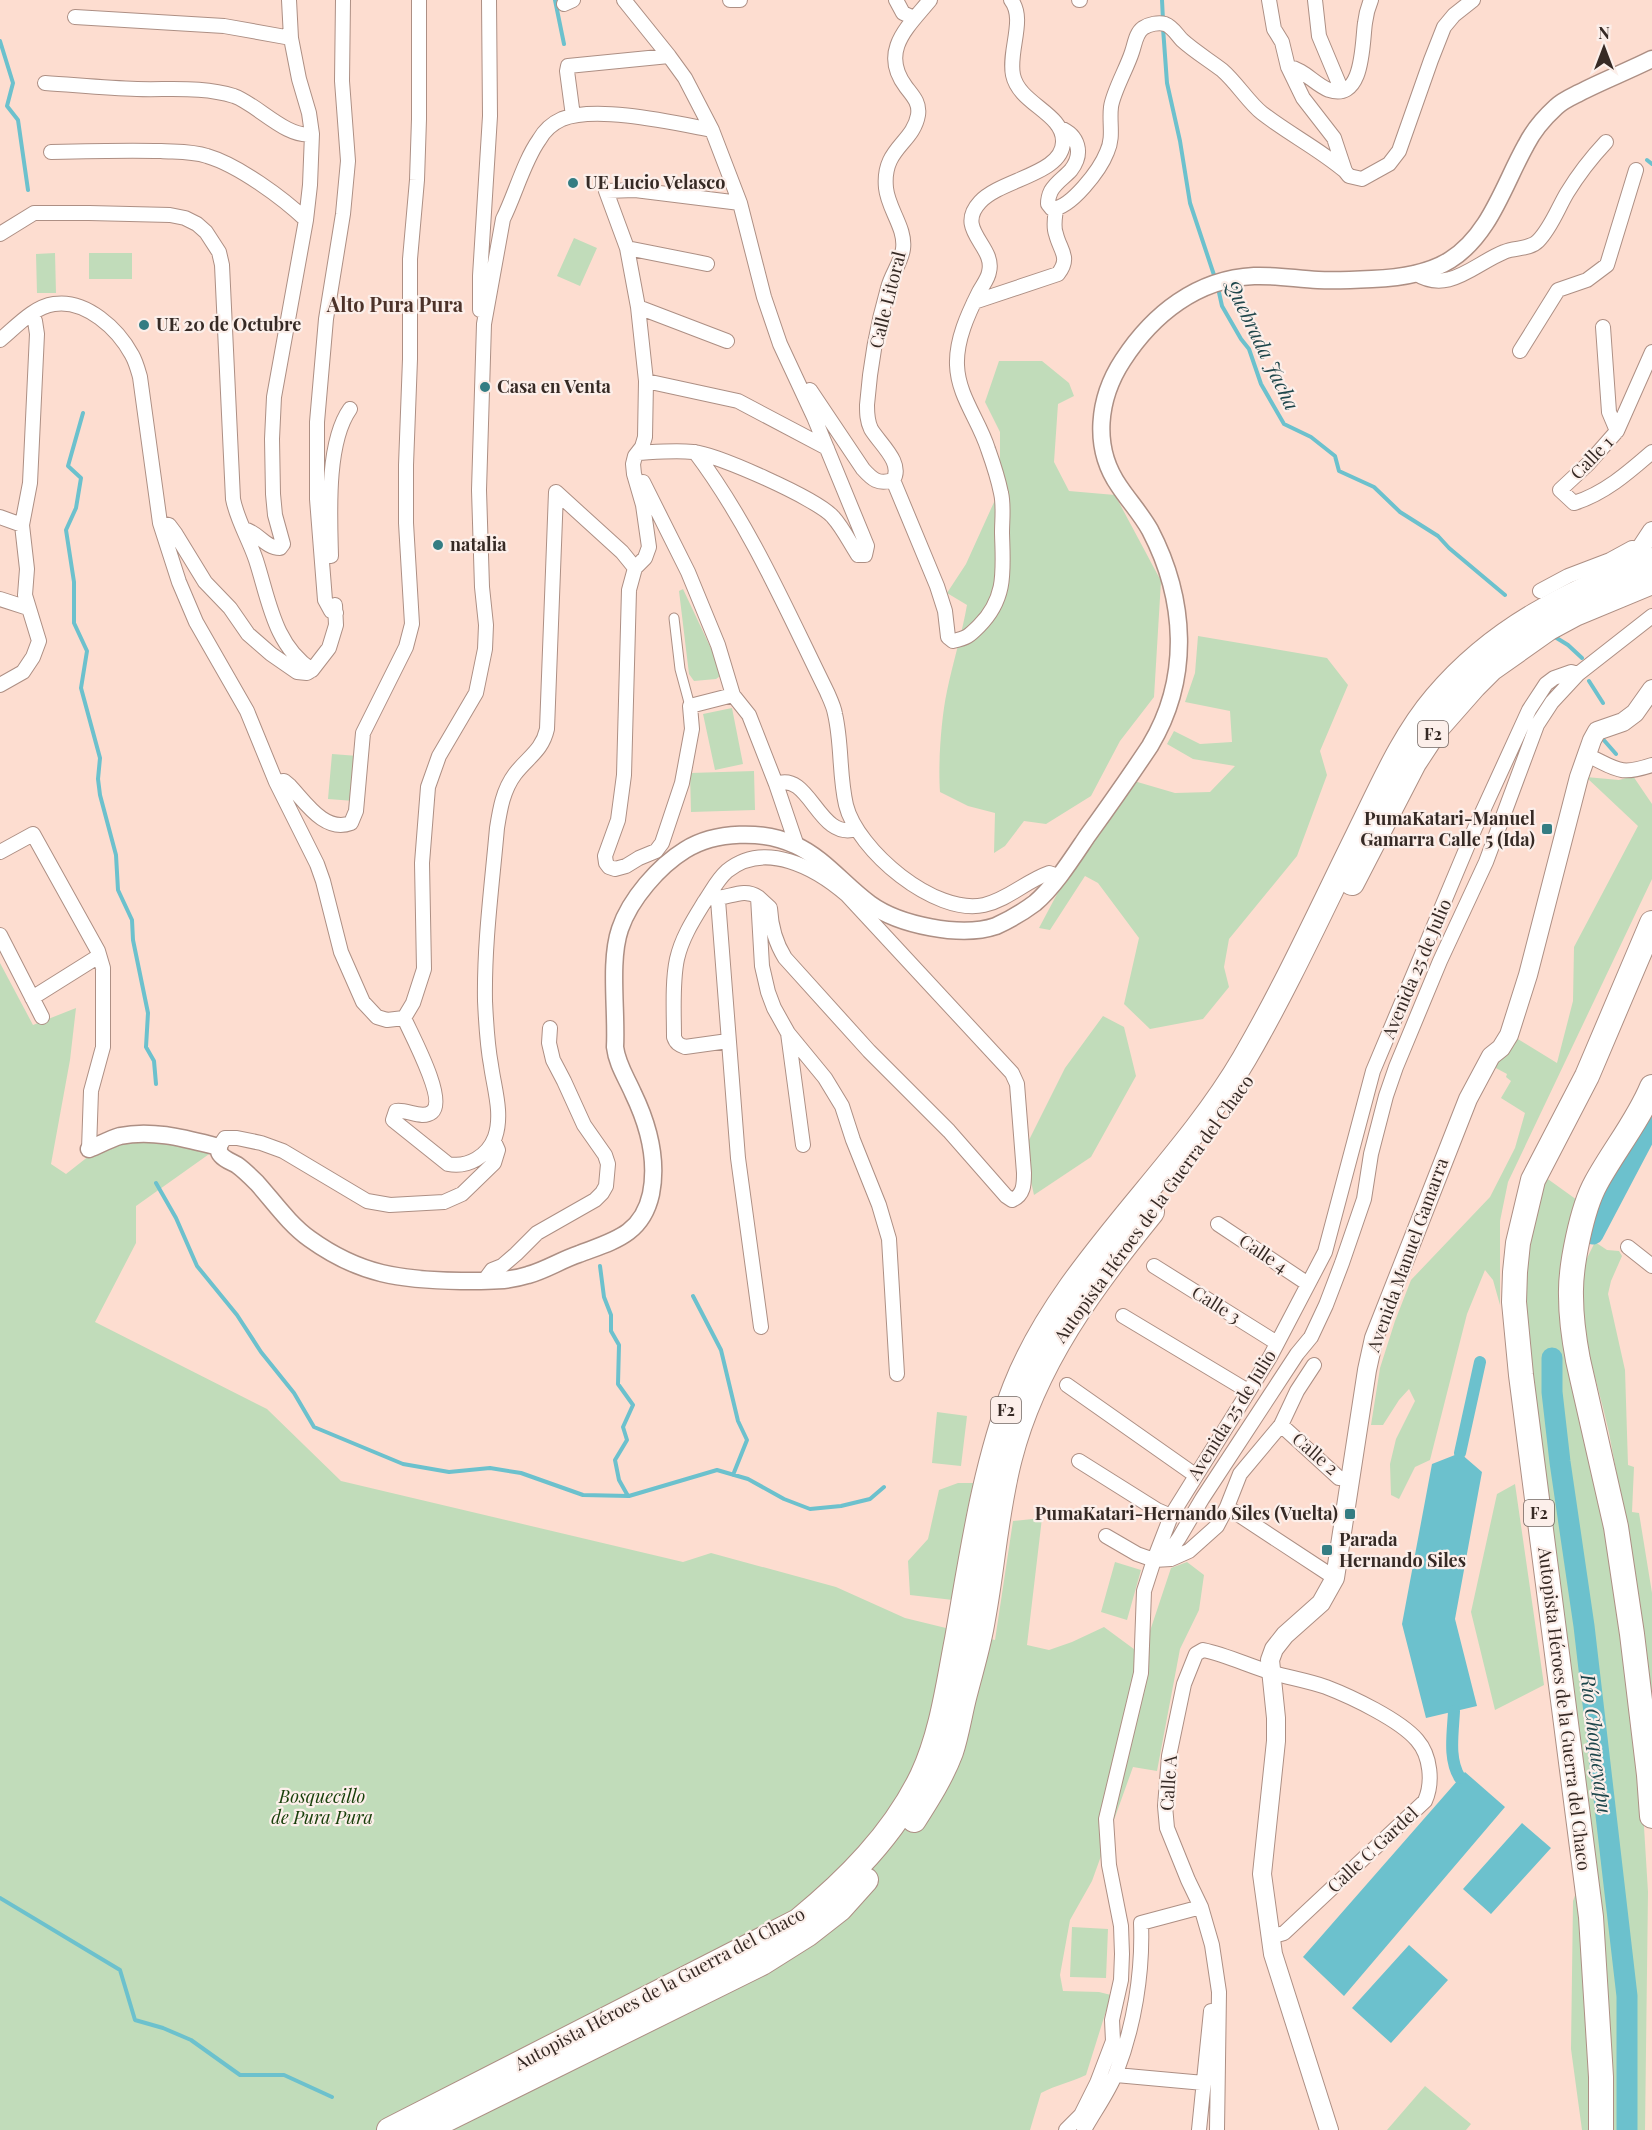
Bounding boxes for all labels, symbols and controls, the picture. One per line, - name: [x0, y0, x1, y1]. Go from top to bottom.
- north arrow: [1574, 18, 1634, 78]
- text: N: [1598, 22, 1610, 43]
- place label: UE Lucio Velasco: [585, 170, 725, 194]
- marker: UE Lucio Velasco: [566, 176, 580, 190]
- street label: Calle Litoral: [863, 249, 911, 351]
- water label: Quebrada Jacha: [1220, 273, 1307, 414]
- district label: Alto Pura Pura: [326, 290, 464, 317]
- place label: UE 20 de Octubre: [156, 312, 301, 336]
- marker: UE 20 de Octubre: [137, 318, 151, 332]
- place label: Casa en Venta: [497, 374, 611, 398]
- marker: Casa en Venta: [478, 380, 492, 394]
- street label: Calle 1: [1565, 430, 1618, 484]
- place label: natalia: [450, 532, 507, 556]
- marker: natalia: [431, 538, 445, 552]
- road number: F2: [1418, 721, 1448, 747]
- place label: PumaKatari-Manuel Gamarra Calle 5 (Ida): [1360, 806, 1535, 851]
- marker: PumaKatari-Manuel Gamarra Calle 5 (Ida): [1540, 822, 1554, 836]
- street label: Avenida 25 de Julio: [1375, 895, 1456, 1043]
- street label: Autopista Héroes de la Guerra del Chaco: [1047, 1070, 1259, 1348]
- street label: Avenida Manuel Gamarra: [1360, 1154, 1453, 1356]
- street label: Calle 4: [1235, 1228, 1293, 1278]
- street label: Calle 3: [1188, 1280, 1245, 1328]
- street label: Avenida 25 de Julio: [1181, 1345, 1281, 1485]
- road number: F2: [991, 1397, 1021, 1423]
- street label: Calle 2: [1288, 1427, 1344, 1480]
- road number: F2: [1524, 1500, 1554, 1526]
- place label: PumaKatari-Hernando Siles (Vuelta): [1035, 1501, 1338, 1525]
- marker: PumaKatari-Hernando Siles (Vuelta): [1343, 1507, 1357, 1521]
- place label: Parada Hernando Siles: [1339, 1527, 1466, 1572]
- marker: Parada Hernando Siles: [1320, 1543, 1334, 1557]
- street label: Autopista Héroes de la Guerra del Chaco: [1533, 1545, 1597, 1872]
- water label: Río Choqueyapu: [1575, 1671, 1619, 1815]
- street label: Calle A: [1154, 1754, 1182, 1812]
- park label: Bosquecillo de Pura Pura: [271, 1784, 373, 1829]
- street label: Calle C Gardel: [1322, 1801, 1423, 1898]
- street label: Autopista Héroes de la Guerra del Chaco: [509, 1901, 809, 2076]

